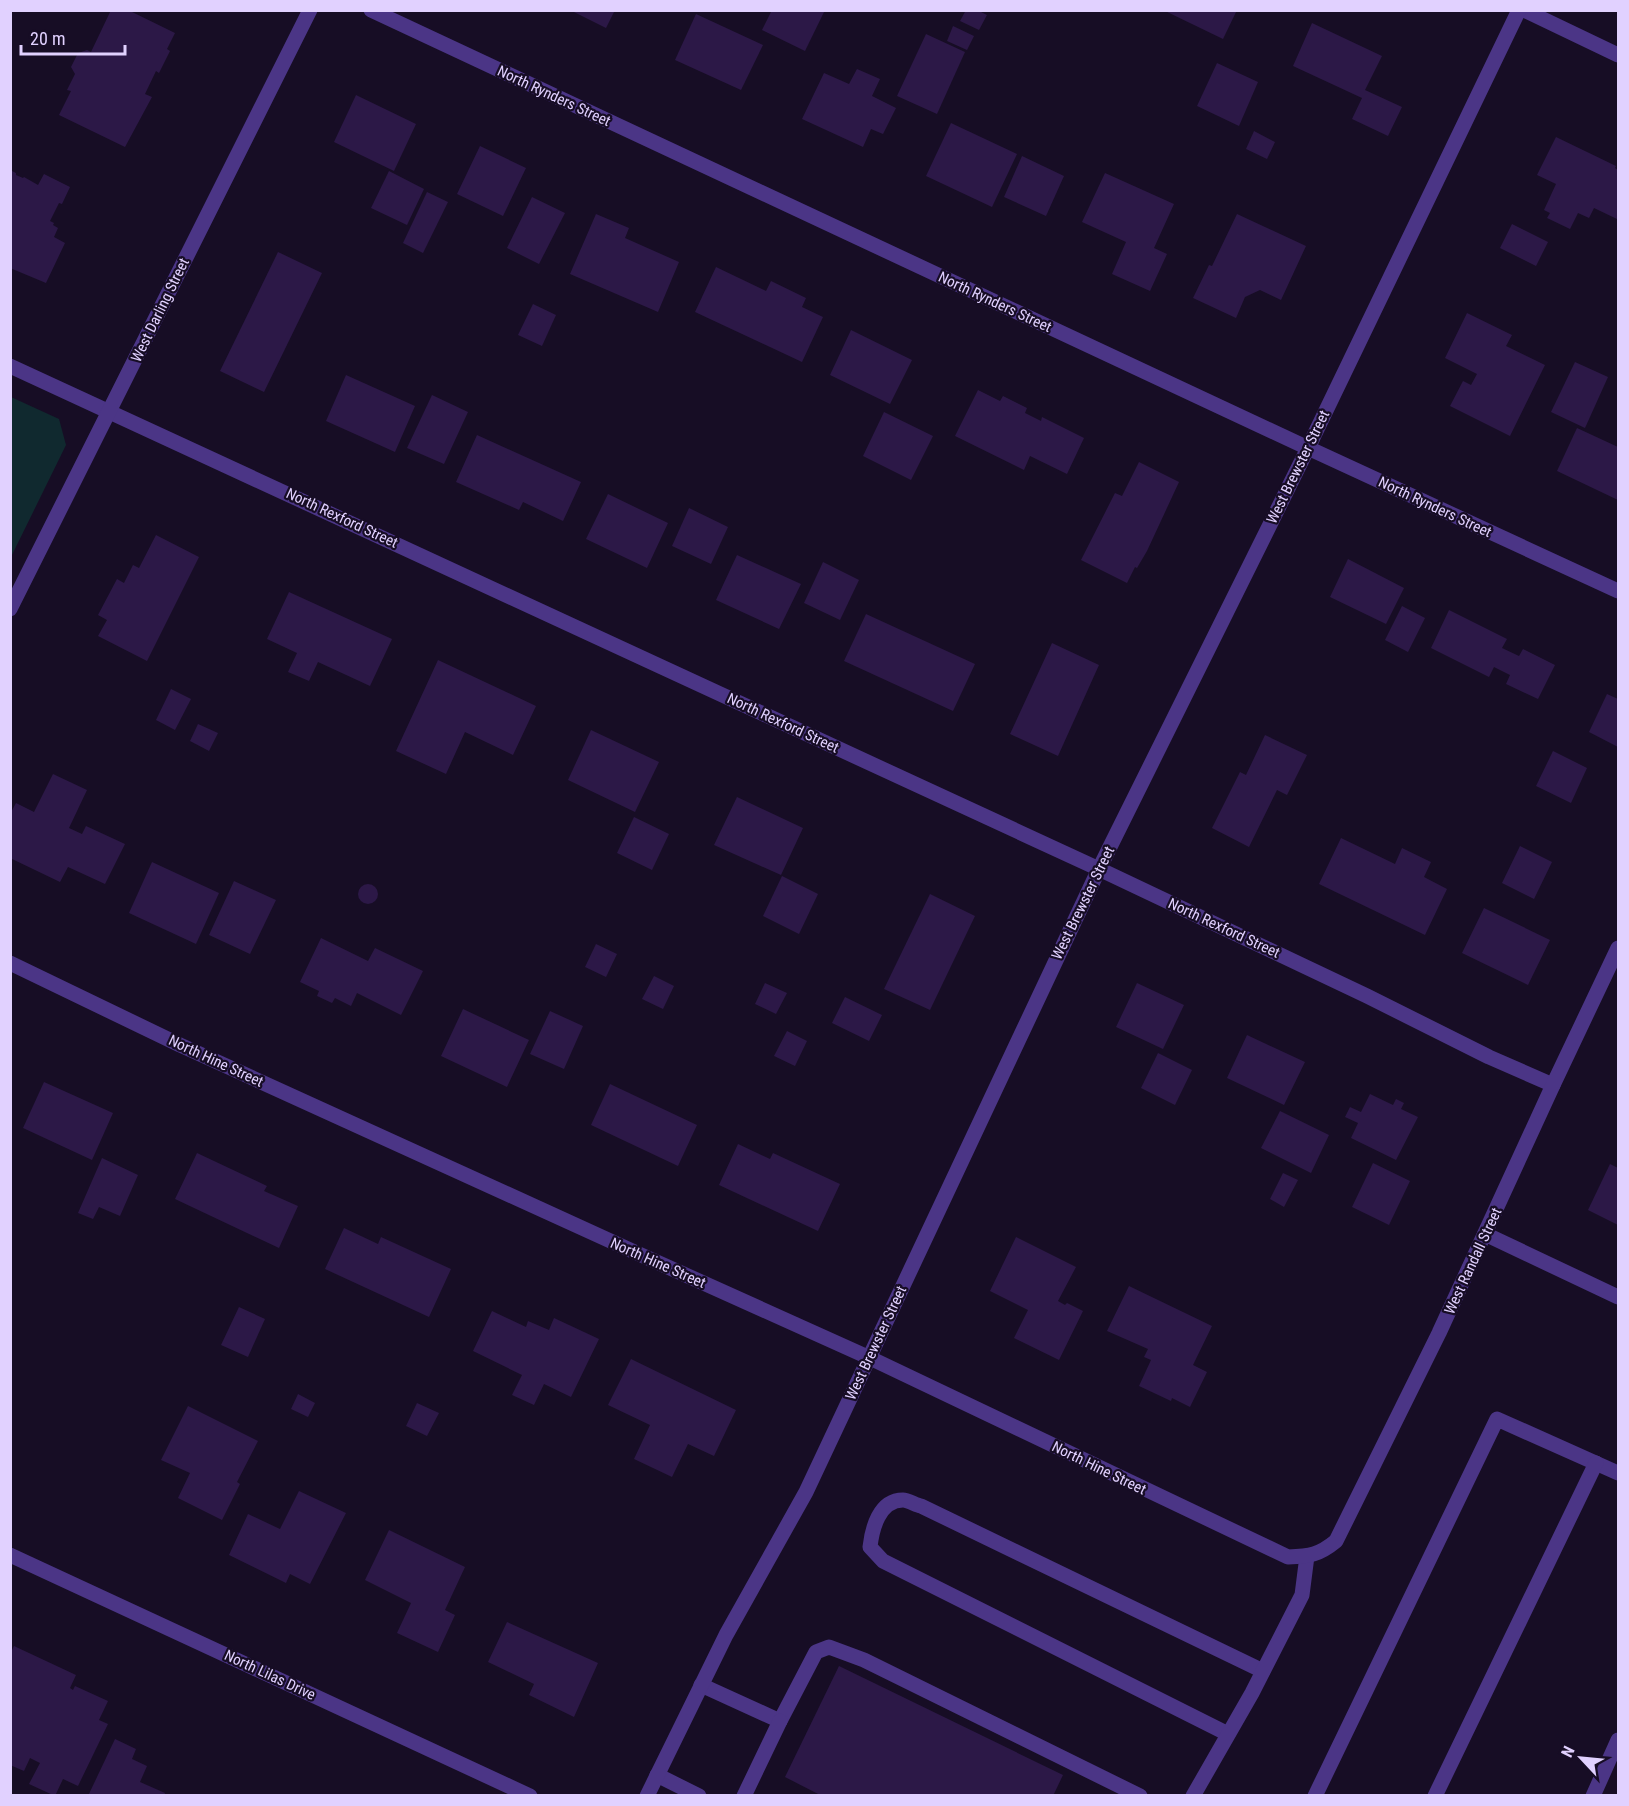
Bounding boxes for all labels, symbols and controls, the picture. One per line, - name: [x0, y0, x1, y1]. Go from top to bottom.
- scale bar: [21, 18, 124, 56]
- text: 20 m: [30, 28, 65, 49]
- street label: North Rynders Street: [495, 62, 613, 130]
- street label: West Darling Street: [127, 255, 193, 365]
- street label: North Rynders Street: [936, 268, 1054, 336]
- street label: West Brewster Street: [1263, 407, 1333, 527]
- street label: North Rynders Street: [1376, 473, 1494, 541]
- street label: North Rexford Street: [283, 484, 401, 552]
- street label: North Rexford Street: [724, 689, 842, 757]
- street label: West Brewster Street: [1048, 843, 1118, 963]
- street label: North Rexford Street: [1165, 894, 1283, 962]
- street label: North Hine Street: [166, 1031, 266, 1091]
- street label: West Randall Street: [1440, 1205, 1506, 1317]
- street label: North Hine Street: [608, 1234, 708, 1292]
- street label: West Brewster Street: [842, 1283, 910, 1403]
- street label: North Hine Street: [1049, 1437, 1149, 1499]
- street label: North Lilas Drive: [222, 1646, 318, 1704]
- north arrow: [1551, 1728, 1611, 1788]
- text: N: [1557, 1743, 1579, 1760]

